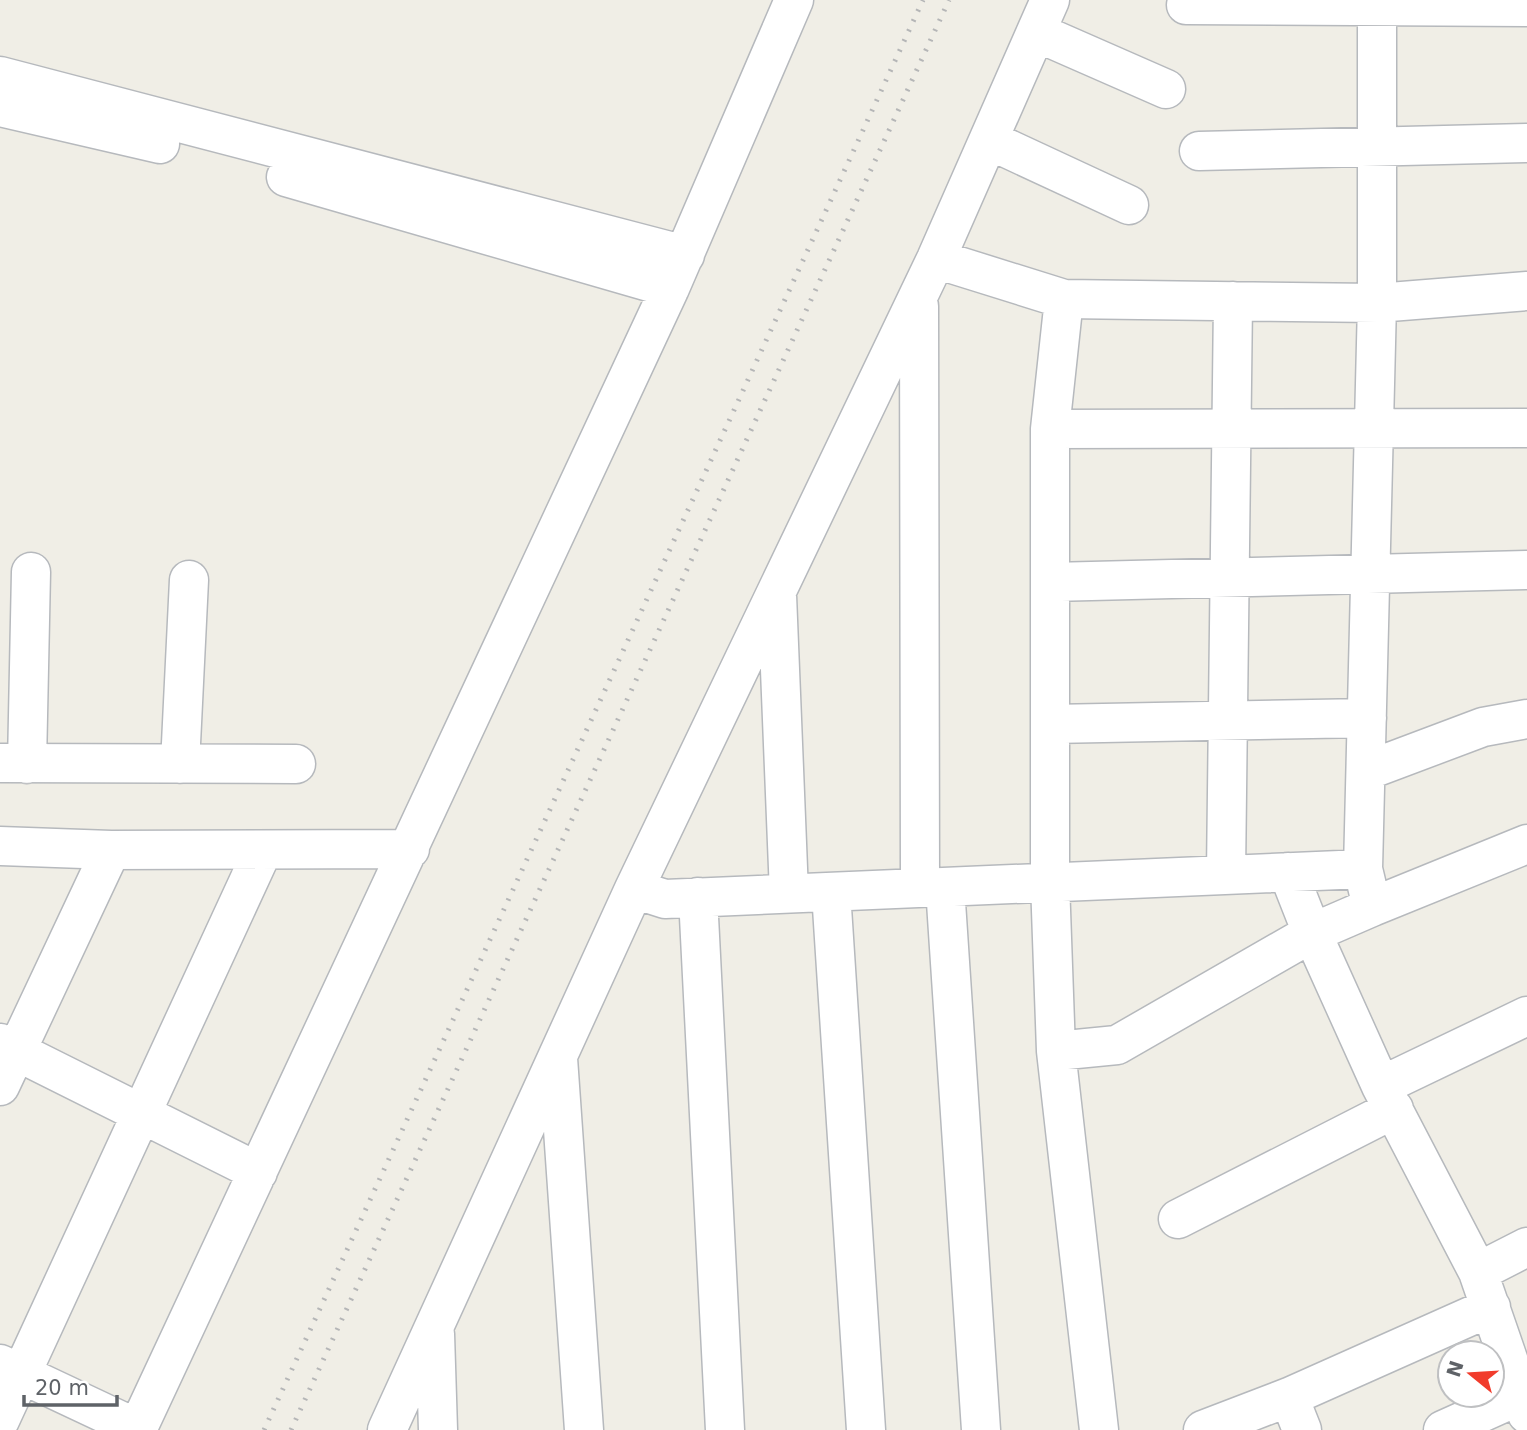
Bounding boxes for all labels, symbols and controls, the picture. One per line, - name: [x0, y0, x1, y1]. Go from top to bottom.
- north arrow: [1436, 1339, 1506, 1409]
- text: N: [1442, 1358, 1468, 1380]
- scale bar: [24, 1364, 117, 1408]
- text: 20 m: [35, 1376, 89, 1400]

